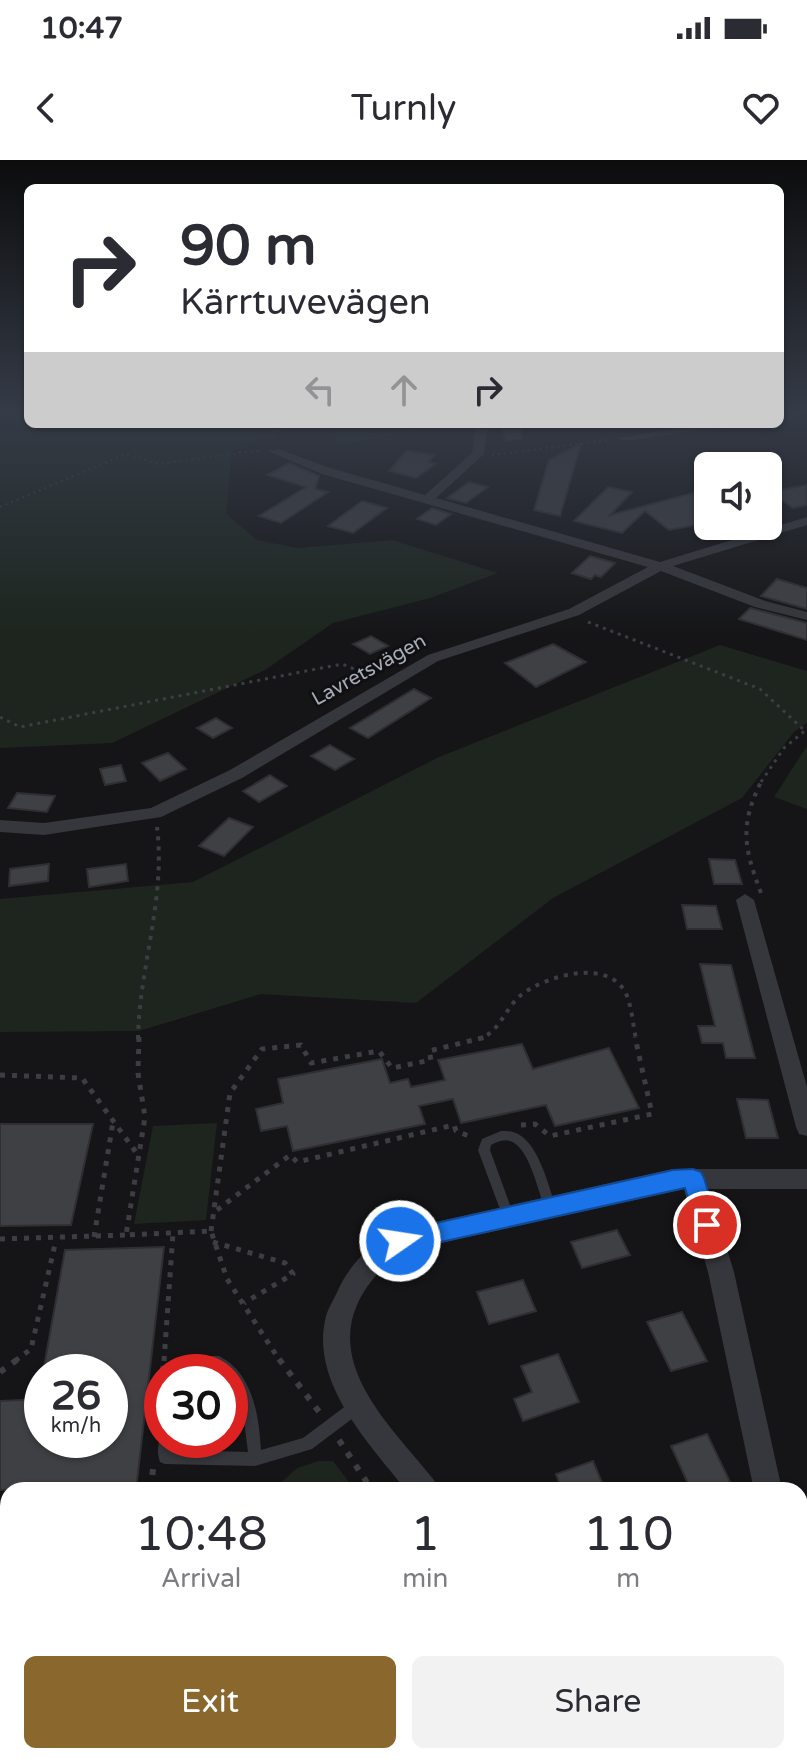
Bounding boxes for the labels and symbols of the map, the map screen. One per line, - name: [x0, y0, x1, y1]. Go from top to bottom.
- street label: Lavretsvägen: [308, 629, 430, 711]
- pin: [673, 1191, 741, 1259]
- position arrow: [358, 1199, 442, 1283]
- speed limit sign: 30: [144, 1354, 248, 1458]

